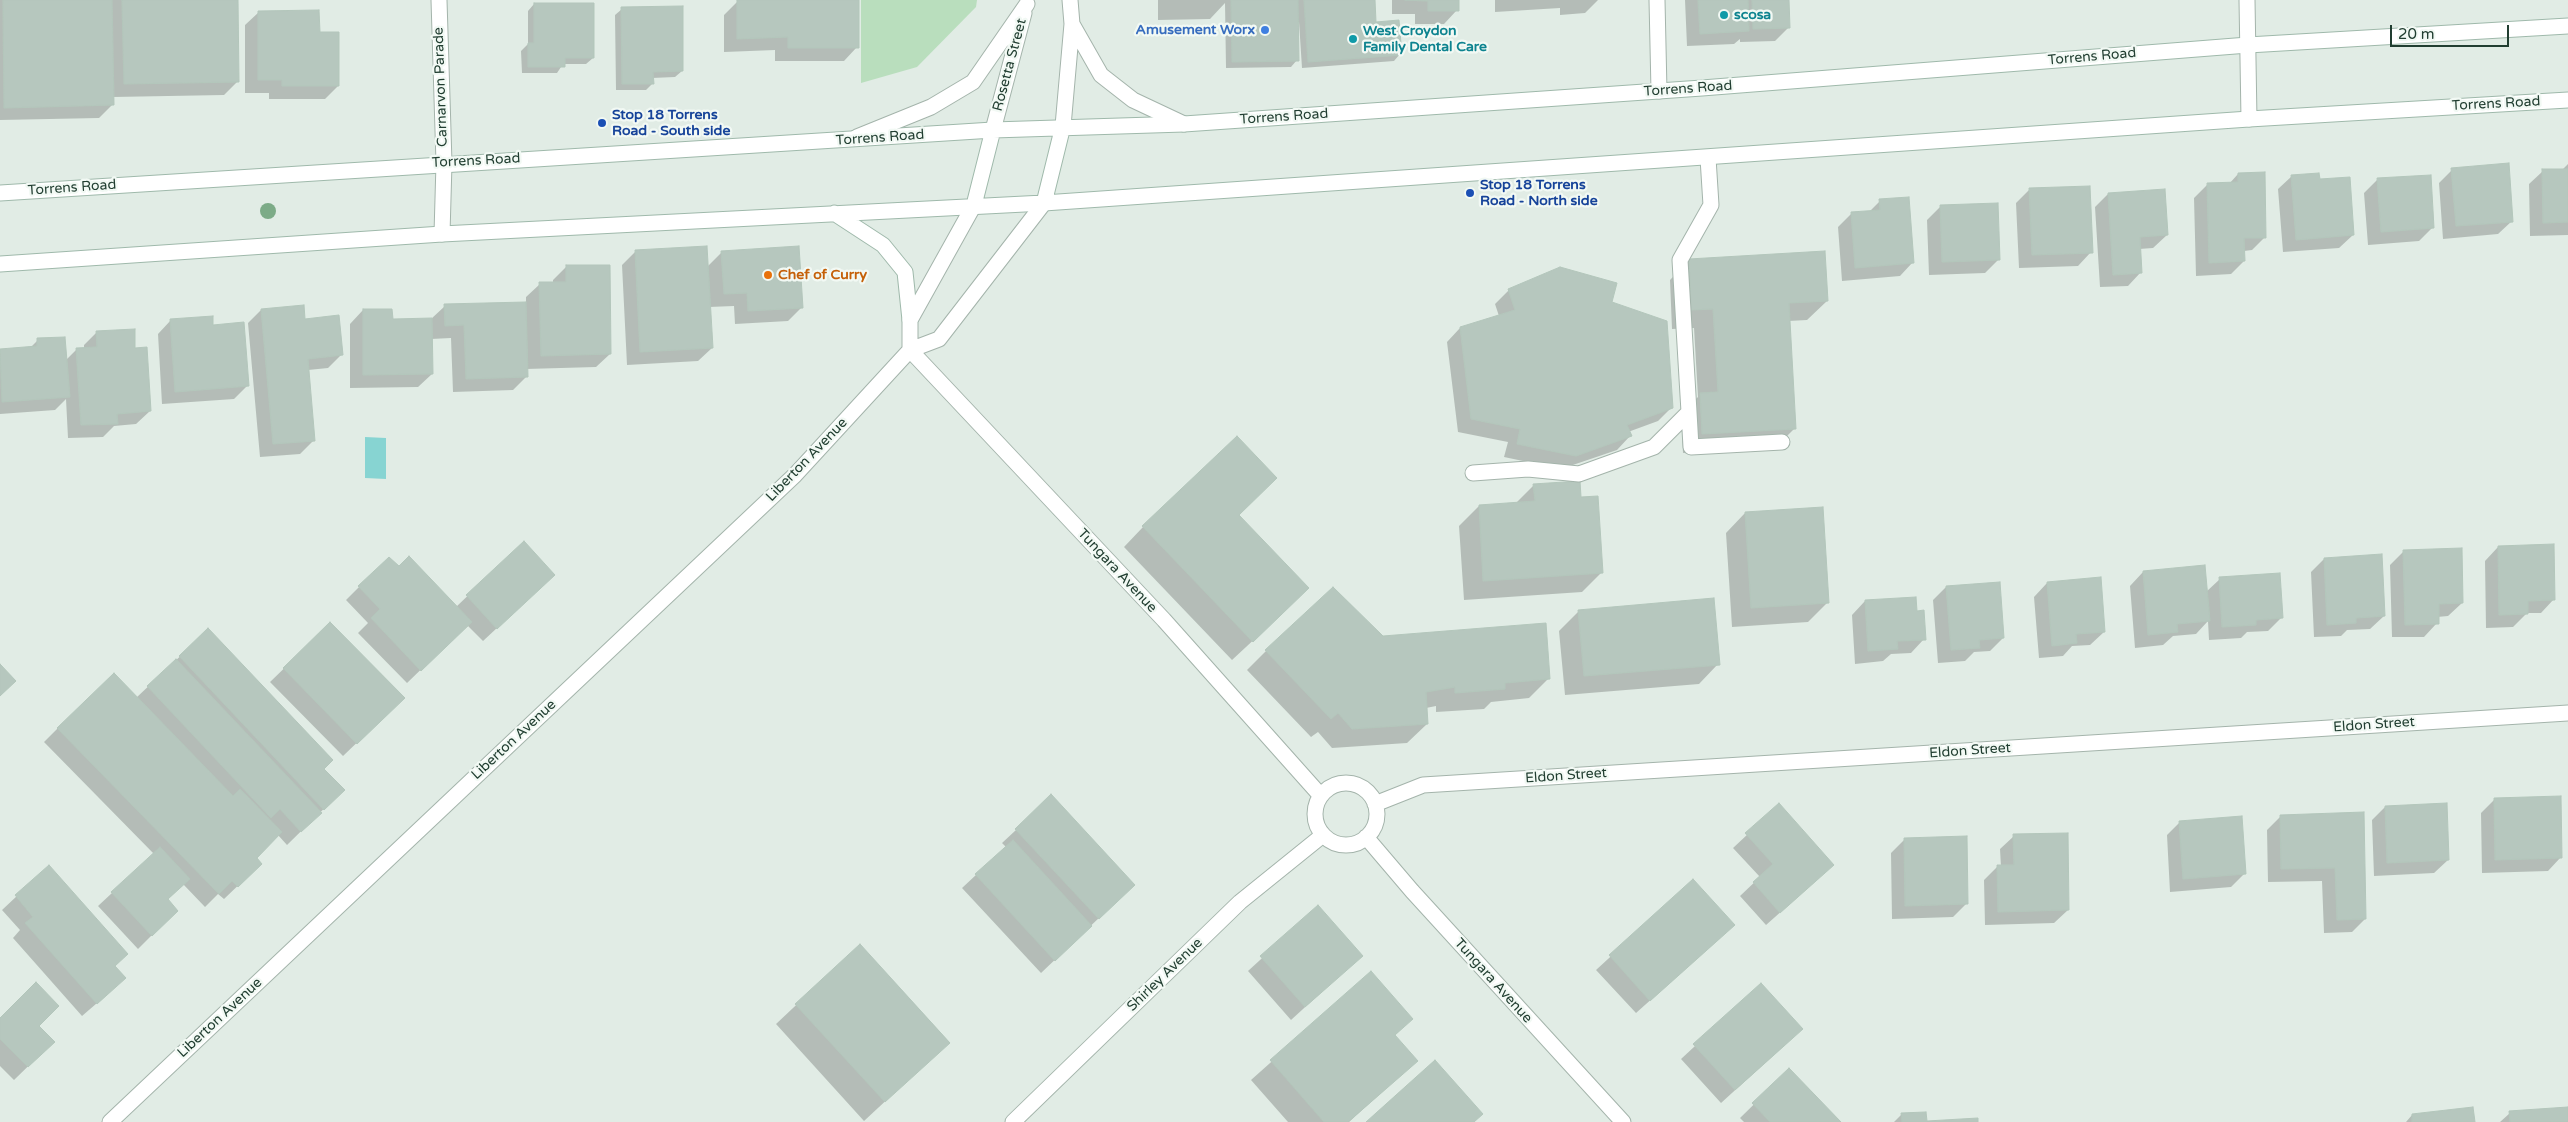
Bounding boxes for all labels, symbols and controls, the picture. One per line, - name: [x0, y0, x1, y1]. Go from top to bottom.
- place label: scosa: [1734, 7, 1771, 23]
- marker: scosa: [1718, 9, 1730, 21]
- scale bar: [2393, 15, 2512, 47]
- street label: Rosetta Street: [990, 17, 1030, 113]
- place label: Amusement Worx: [1136, 22, 1255, 38]
- place label: West Croydon Family Dental Care: [1363, 23, 1487, 56]
- marker: Amusement Worx: [1259, 24, 1271, 36]
- text: 20 m: [2398, 25, 2435, 43]
- street label: Carnarvon Parade: [431, 27, 451, 147]
- marker: West Croydon Family Dental Care: [1347, 33, 1359, 45]
- street label: Torrens Road: [2047, 45, 2137, 69]
- street label: Torrens Road: [1643, 78, 1733, 100]
- street label: Torrens Road: [2451, 93, 2541, 115]
- street label: Torrens Road: [1239, 106, 1329, 128]
- place label: Stop 18 Torrens Road - South side: [612, 107, 730, 140]
- marker: Stop 18 Torrens Road - South side: [596, 117, 608, 129]
- street label: Torrens Road: [835, 127, 925, 149]
- street label: Torrens Road: [431, 150, 521, 172]
- street label: Torrens Road: [27, 177, 117, 199]
- place label: Stop 18 Torrens Road - North side: [1480, 177, 1598, 210]
- marker: Stop 18 Torrens Road - North side: [1464, 187, 1476, 199]
- place label: Chef of Curry: [778, 267, 867, 283]
- marker: Chef of Curry: [762, 269, 774, 281]
- street label: Liberton Avenue: [763, 415, 851, 505]
- street label: Tungara Avenue: [1074, 526, 1160, 616]
- street label: Liberton Avenue: [468, 696, 560, 784]
- street label: Eldon Street: [2333, 714, 2415, 736]
- street label: Eldon Street: [1929, 740, 2011, 762]
- street label: Eldon Street: [1525, 765, 1607, 787]
- street label: Shirley Avenue: [1124, 935, 1206, 1015]
- street label: Tungara Avenue: [1450, 935, 1536, 1027]
- street label: Liberton Avenue: [174, 974, 266, 1062]

